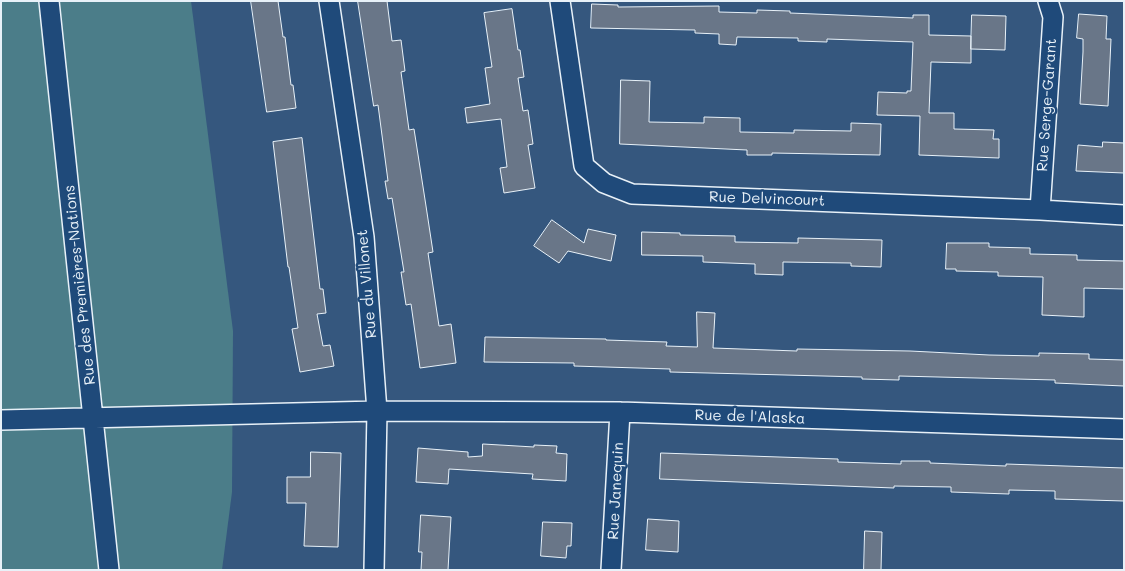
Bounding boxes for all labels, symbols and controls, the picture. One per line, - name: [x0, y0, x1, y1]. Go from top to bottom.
- street label: Rue Serge-Garant: [1033, 38, 1061, 172]
- street label: Rue des Premières-Nations: [61, 184, 99, 386]
- street label: Rue Delvincourt: [709, 188, 825, 210]
- street label: Rue du Villonet: [353, 229, 381, 339]
- street label: Rue de l'Alaska: [694, 406, 806, 428]
- street label: Rue Janequin: [604, 442, 628, 540]

